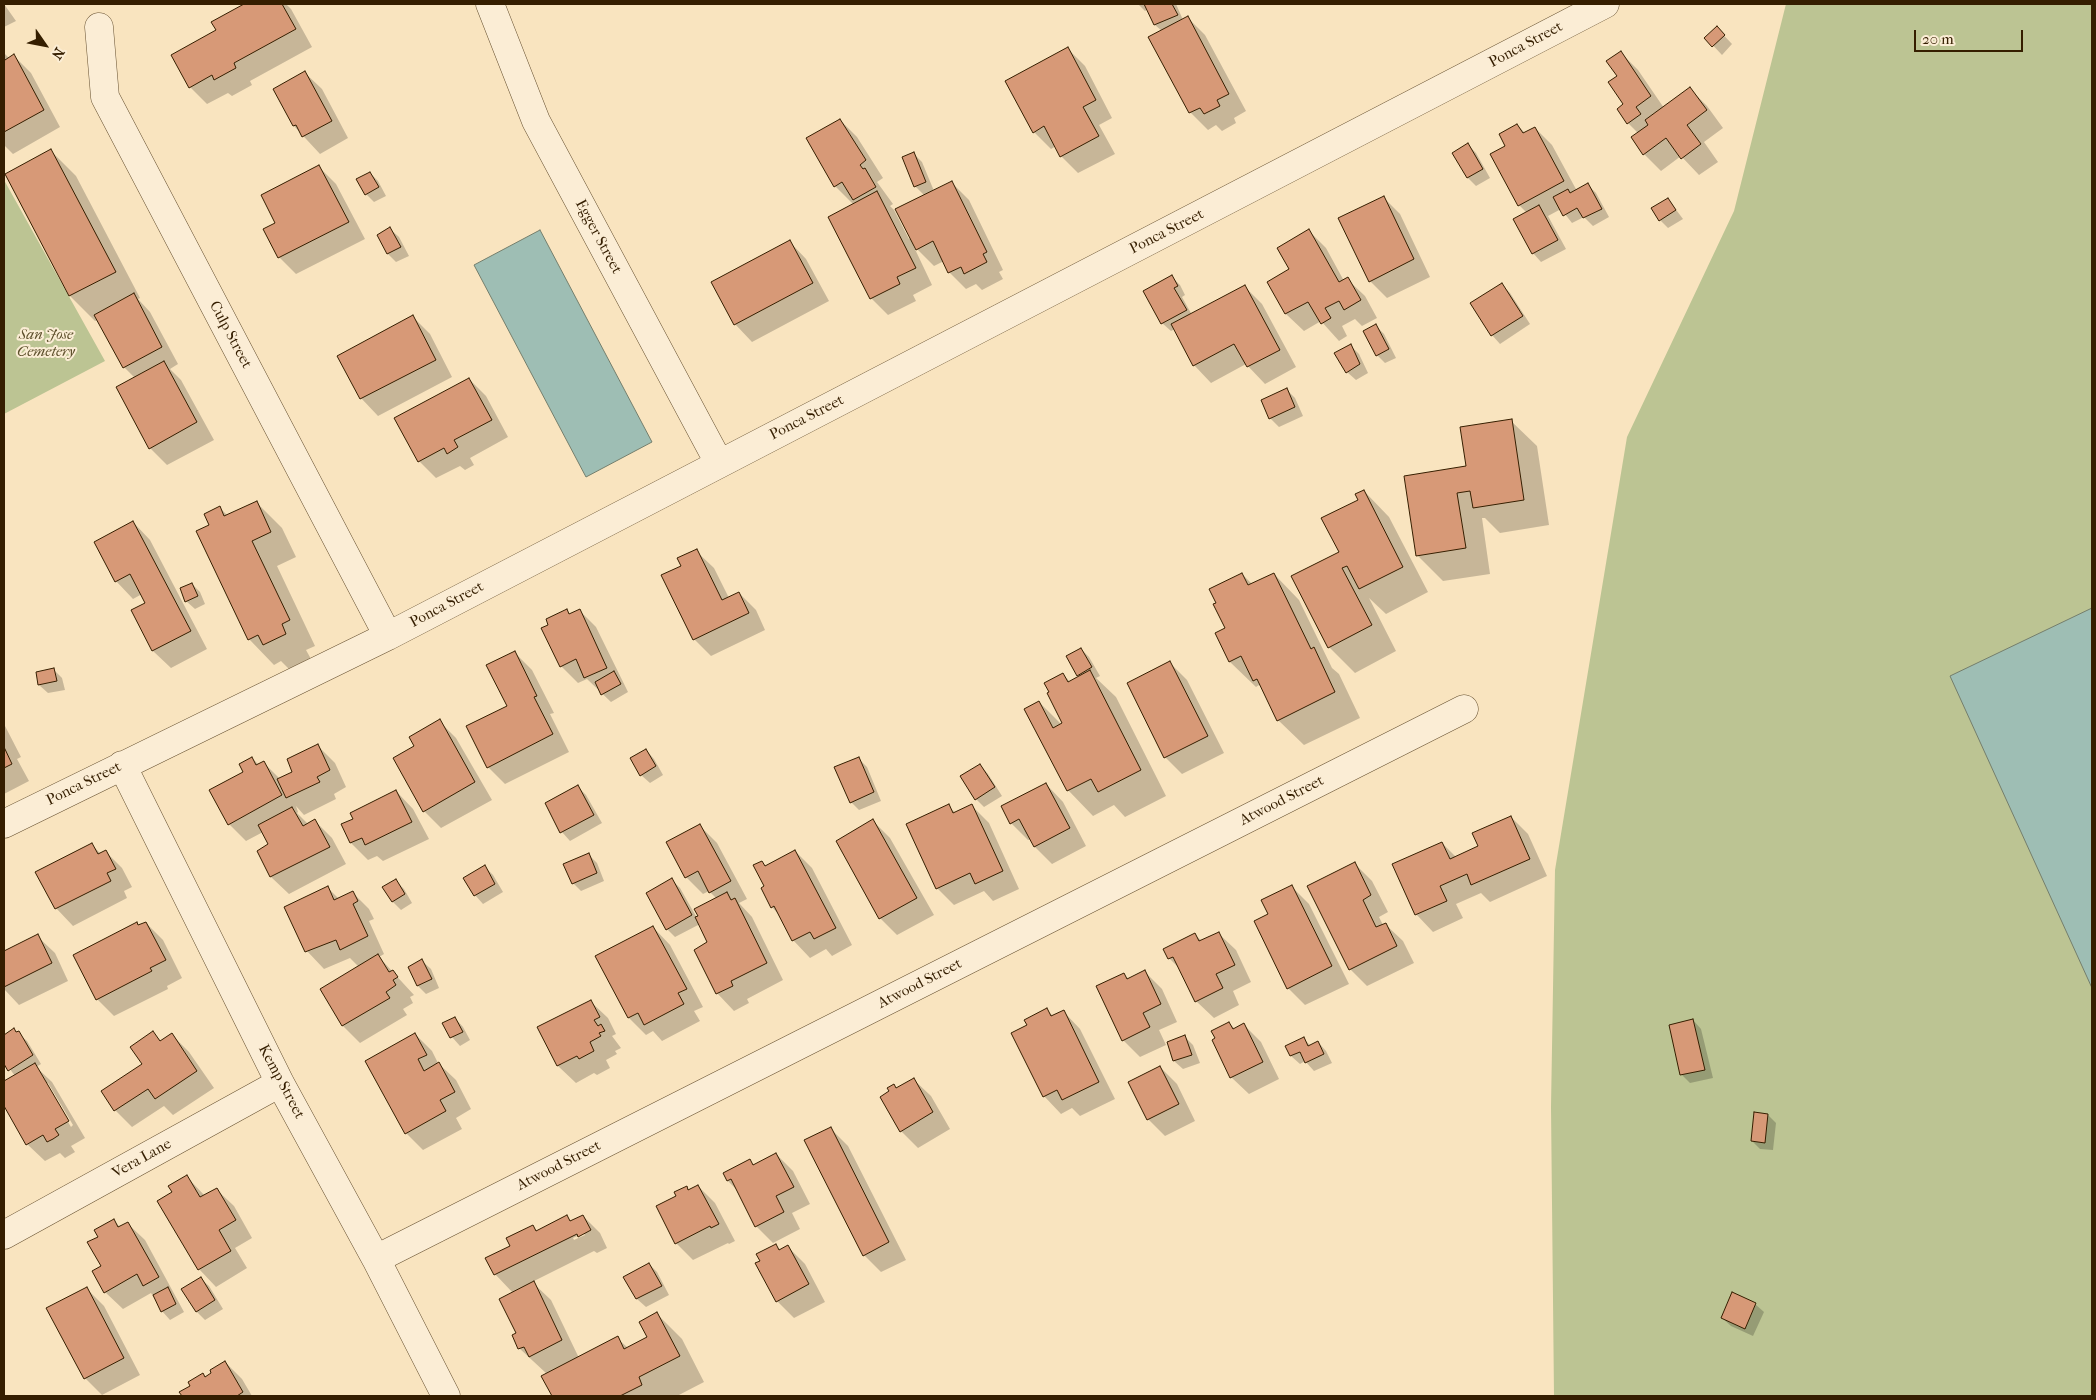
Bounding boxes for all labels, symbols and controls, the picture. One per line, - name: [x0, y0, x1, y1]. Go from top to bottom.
- street label: Ponca Street: [1486, 18, 1566, 72]
- north arrow: [20, 20, 70, 70]
- scale bar: [1916, 20, 2025, 52]
- text: 20 m: [1922, 30, 1954, 48]
- text: N: [48, 44, 68, 63]
- street label: Egger Street: [571, 197, 625, 277]
- street label: Ponca Street: [1127, 206, 1207, 258]
- street label: Culp Street: [205, 298, 255, 372]
- park label: San Jose Cemetery: [17, 326, 75, 361]
- street label: Ponca Street: [767, 392, 847, 444]
- street label: Ponca Street: [407, 578, 487, 632]
- street label: Ponca Street: [44, 758, 124, 810]
- street label: Atwood Street: [1237, 772, 1327, 830]
- street label: Atwood Street: [875, 955, 965, 1013]
- street label: Kemp Street: [254, 1042, 308, 1122]
- street label: Vera Lane: [109, 1135, 175, 1183]
- street label: Atwood Street: [514, 1137, 604, 1195]

